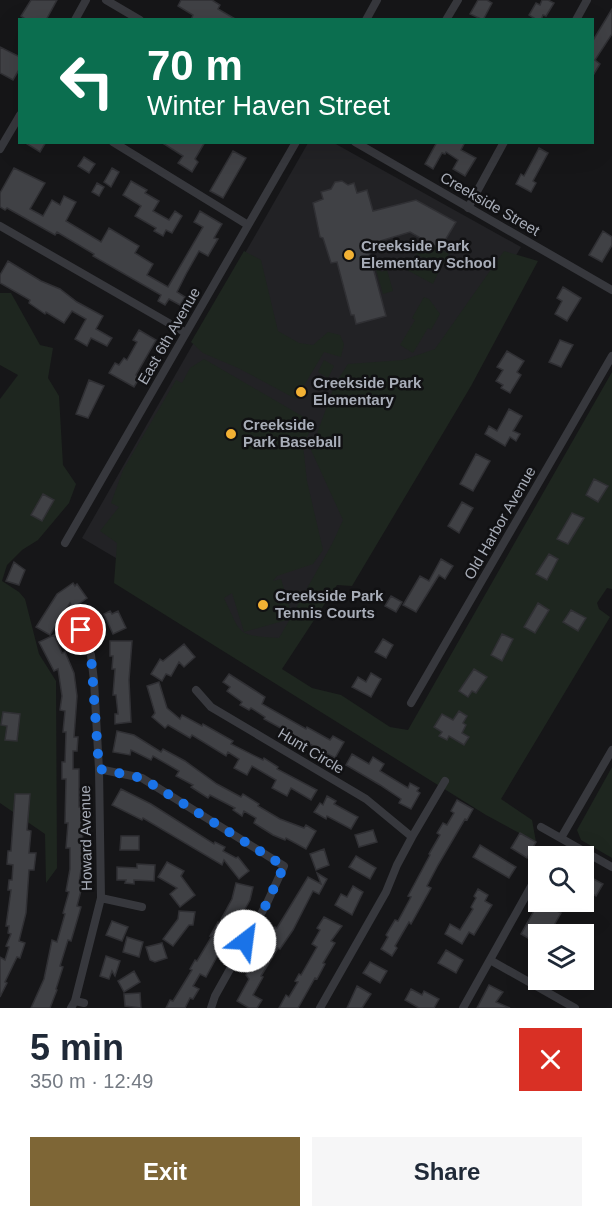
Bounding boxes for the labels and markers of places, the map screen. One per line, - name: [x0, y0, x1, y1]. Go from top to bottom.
- place label: Creekside Park Elementary School: [361, 237, 496, 271]
- marker: Creekside Park Elementary School: [342, 248, 356, 262]
- place label: Creekside Park Elementary: [313, 374, 422, 408]
- marker: Creekside Park Elementary: [294, 385, 308, 399]
- place label: Creekside Park Baseball: [243, 416, 341, 450]
- marker: Creekside Park Baseball: [224, 427, 238, 441]
- place label: Creekside Park Tennis Courts: [275, 587, 384, 621]
- marker: Creekside Park Tennis Courts: [256, 598, 270, 612]
- pin: [55, 604, 106, 655]

